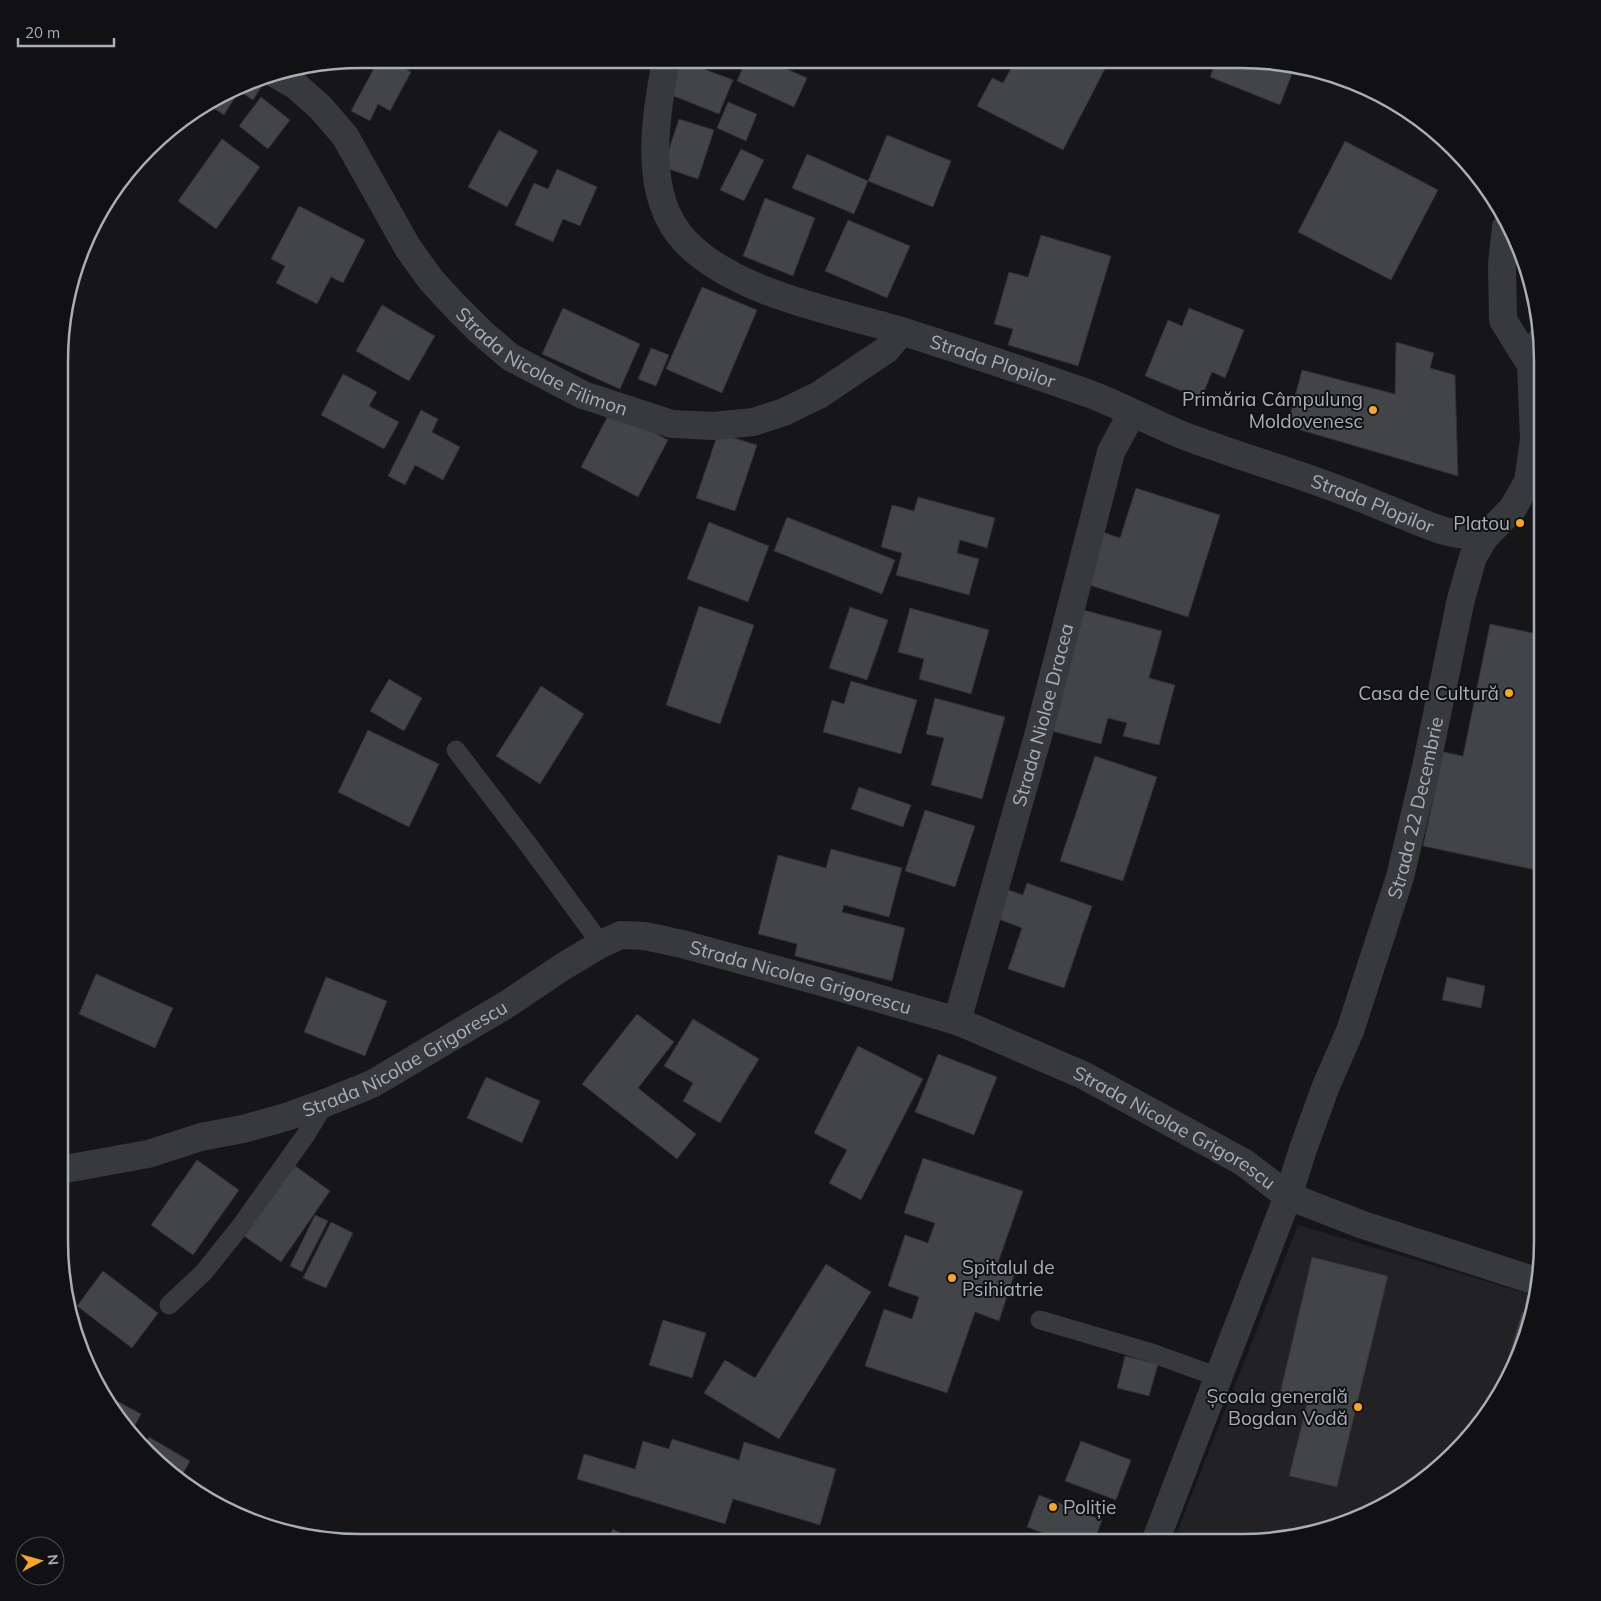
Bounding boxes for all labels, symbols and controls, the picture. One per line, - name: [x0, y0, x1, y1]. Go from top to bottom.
- scale bar: [18, 15, 114, 47]
- text: 20 m: [25, 23, 60, 42]
- street label: Strada Nicolae Filimon: [451, 302, 631, 421]
- street label: Strada Plopilor: [927, 329, 1059, 393]
- place label: Primăria Câmpulung Moldovenesc: [1182, 387, 1363, 433]
- marker: Primăria Câmpulung Moldovenesc: [1367, 404, 1379, 416]
- street label: Strada Plopilor: [1308, 468, 1438, 539]
- place label: Platou: [1453, 511, 1510, 535]
- marker: Platou: [1514, 517, 1526, 529]
- street label: Strada Niolae Dracea: [1007, 621, 1079, 809]
- place label: Casa de Cultură: [1358, 681, 1499, 705]
- marker: Casa de Cultură: [1503, 687, 1515, 699]
- street label: Strada 22 Decembrie: [1382, 715, 1448, 902]
- street label: Strada Nicolae Grigorescu: [687, 935, 914, 1019]
- street label: Strada Nicolae Grigorescu: [299, 995, 511, 1122]
- street label: Strada Nicolae Grigorescu: [1070, 1060, 1280, 1194]
- place label: Spitalul de Psihiatrie: [962, 1255, 1055, 1301]
- marker: Spitalul de Psihiatrie: [946, 1272, 958, 1284]
- place label: Școala generală Bogdan Vodă: [1206, 1384, 1348, 1430]
- marker: Școala generală Bogdan Vodă: [1352, 1401, 1364, 1413]
- place label: Poliție: [1063, 1495, 1116, 1520]
- marker: Poliție: [1047, 1501, 1059, 1513]
- north arrow: [15, 1536, 65, 1586]
- text: N: [43, 1553, 62, 1566]

